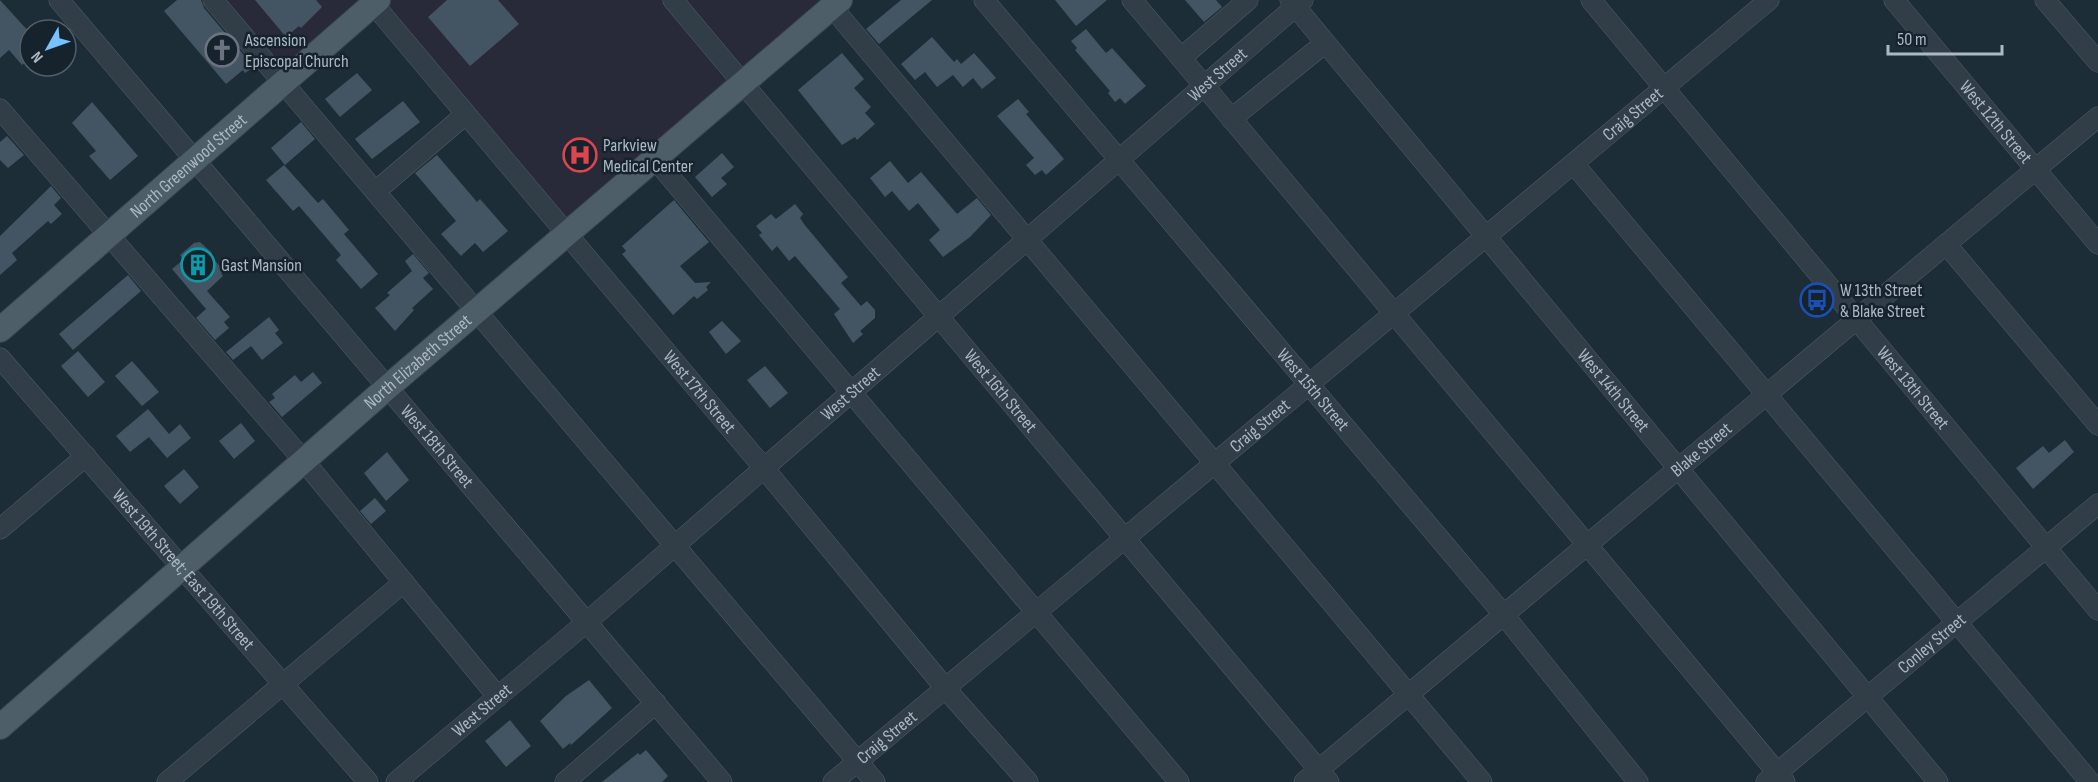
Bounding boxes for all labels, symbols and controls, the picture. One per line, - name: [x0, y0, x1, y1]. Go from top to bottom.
- north arrow: [18, 18, 78, 78]
- scale bar: [1888, 18, 2002, 56]
- text: 50 m: [1897, 29, 1927, 50]
- place label: Ascension Episcopal Church: [244, 30, 349, 72]
- church icon: Ascension Episcopal Church: [204, 32, 240, 68]
- street label: West Street: [1183, 43, 1252, 106]
- text: N: [28, 47, 48, 66]
- street label: West 12th Street: [1955, 76, 2037, 168]
- street label: Craig Street: [1598, 82, 1667, 145]
- street label: North Greenwood Street: [126, 109, 251, 222]
- place label: Parkview Medical Center: [603, 135, 693, 177]
- hospital icon: Parkview Medical Center: [562, 137, 598, 173]
- building icon: Gast Mansion: [180, 247, 216, 283]
- place label: Gast Mansion: [221, 255, 302, 276]
- place label: W 13th Street & Blake Street: [1840, 280, 1925, 322]
- bus stop icon: W 13th Street & Blake Street: [1799, 282, 1835, 318]
- street label: North Elizabeth Street: [360, 309, 476, 414]
- street label: West 13th Street: [1873, 342, 1954, 434]
- street label: West 15th Street: [1273, 344, 1354, 435]
- street label: West 16th Street: [960, 345, 1042, 437]
- street label: West 14th Street: [1573, 345, 1654, 437]
- street label: West 17th Street: [659, 346, 741, 438]
- street label: West Street: [816, 361, 885, 425]
- street label: Craig Street: [1225, 394, 1294, 457]
- street label: West 18th Street: [396, 401, 479, 492]
- street label: Blake Street: [1666, 418, 1736, 481]
- street label: West 19th Street; East 19th Street: [108, 485, 259, 655]
- street label: Conley Street: [1893, 609, 1970, 678]
- street label: West Street: [448, 679, 516, 741]
- street label: Craig Street: [852, 706, 921, 768]

